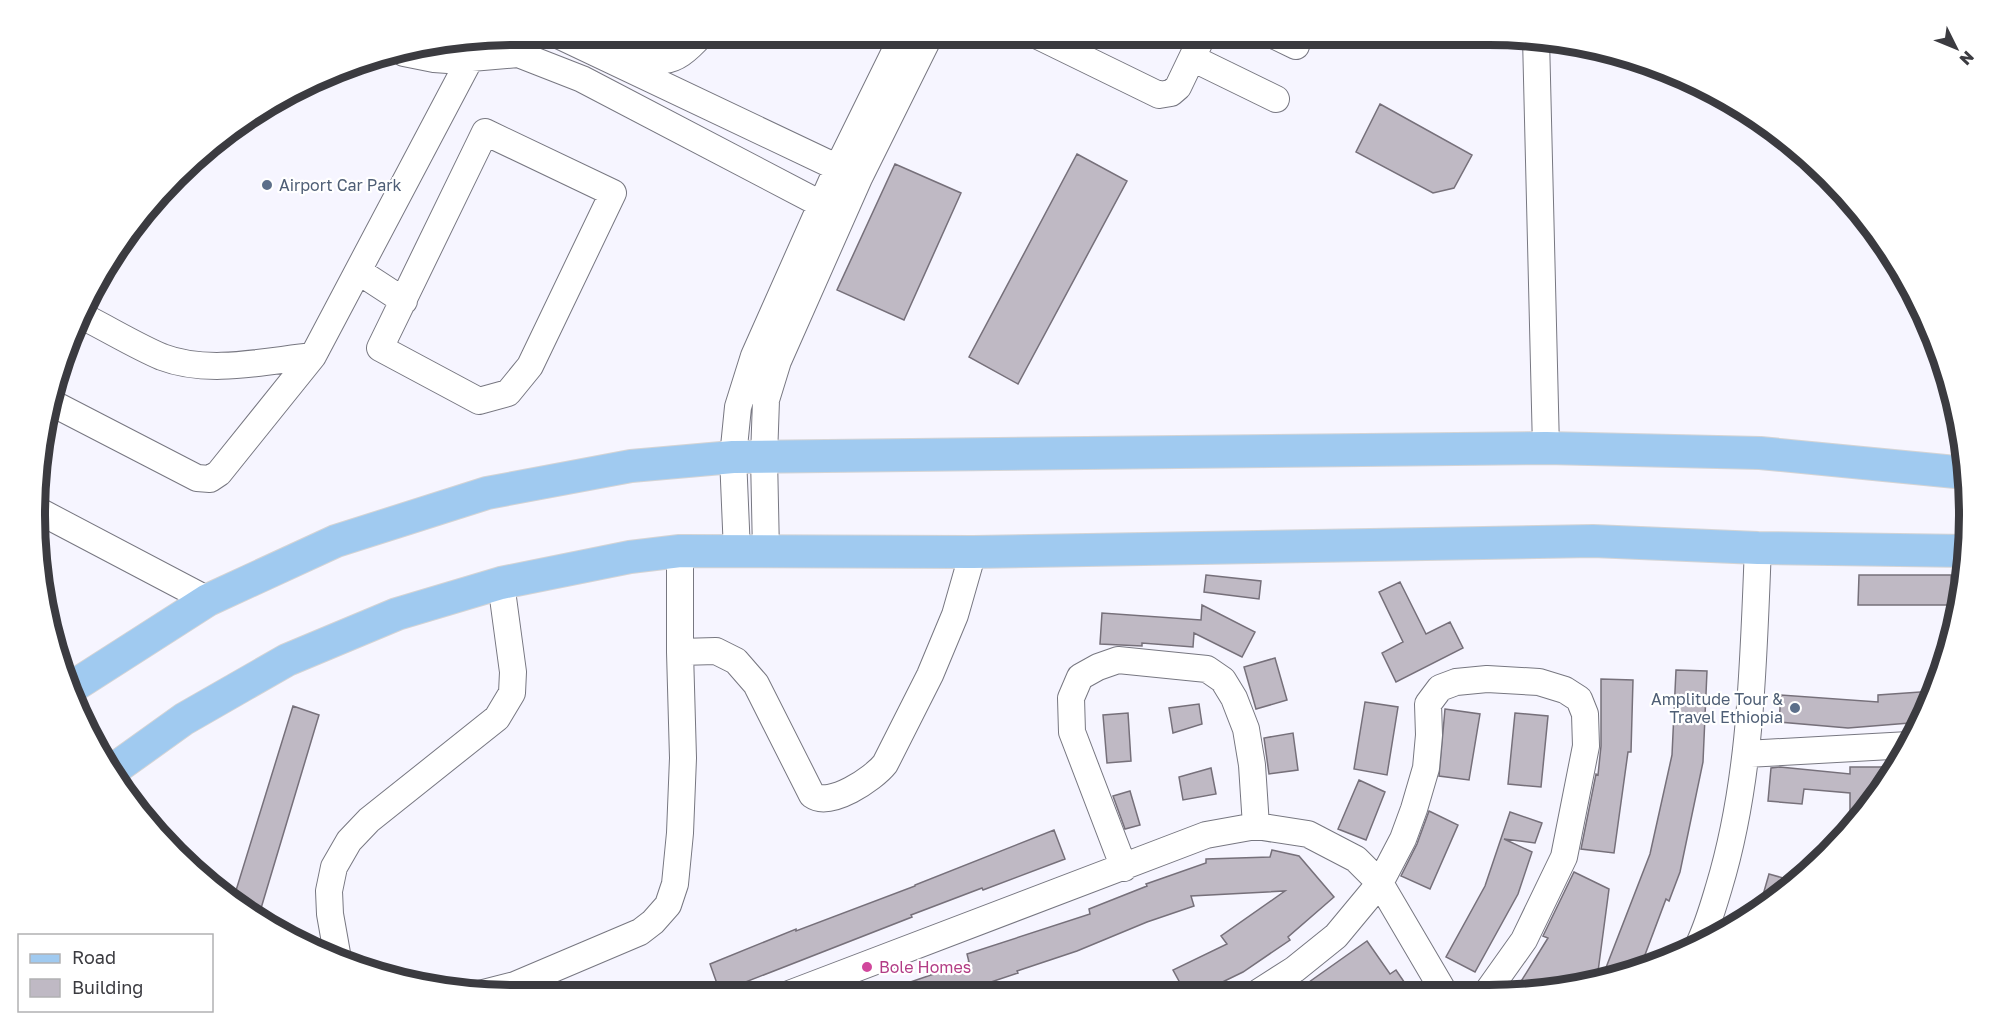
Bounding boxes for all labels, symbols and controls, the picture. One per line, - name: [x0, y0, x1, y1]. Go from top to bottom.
- north arrow: [1926, 18, 1986, 78]
- text: N: [1956, 47, 1978, 70]
- place label: Airport Car Park: [279, 175, 401, 195]
- marker: Airport Car Park: [260, 178, 274, 192]
- place label: Amplitude Tour & Travel Ethiopia: [1651, 689, 1783, 727]
- marker: Amplitude Tour & Travel Ethiopia: [1788, 701, 1802, 715]
- legend: [18, 934, 213, 1012]
- text: Road: [72, 946, 116, 968]
- place label: Bole Homes: [879, 957, 971, 977]
- marker: Bole Homes: [860, 960, 874, 974]
- text: Building: [72, 976, 143, 998]

